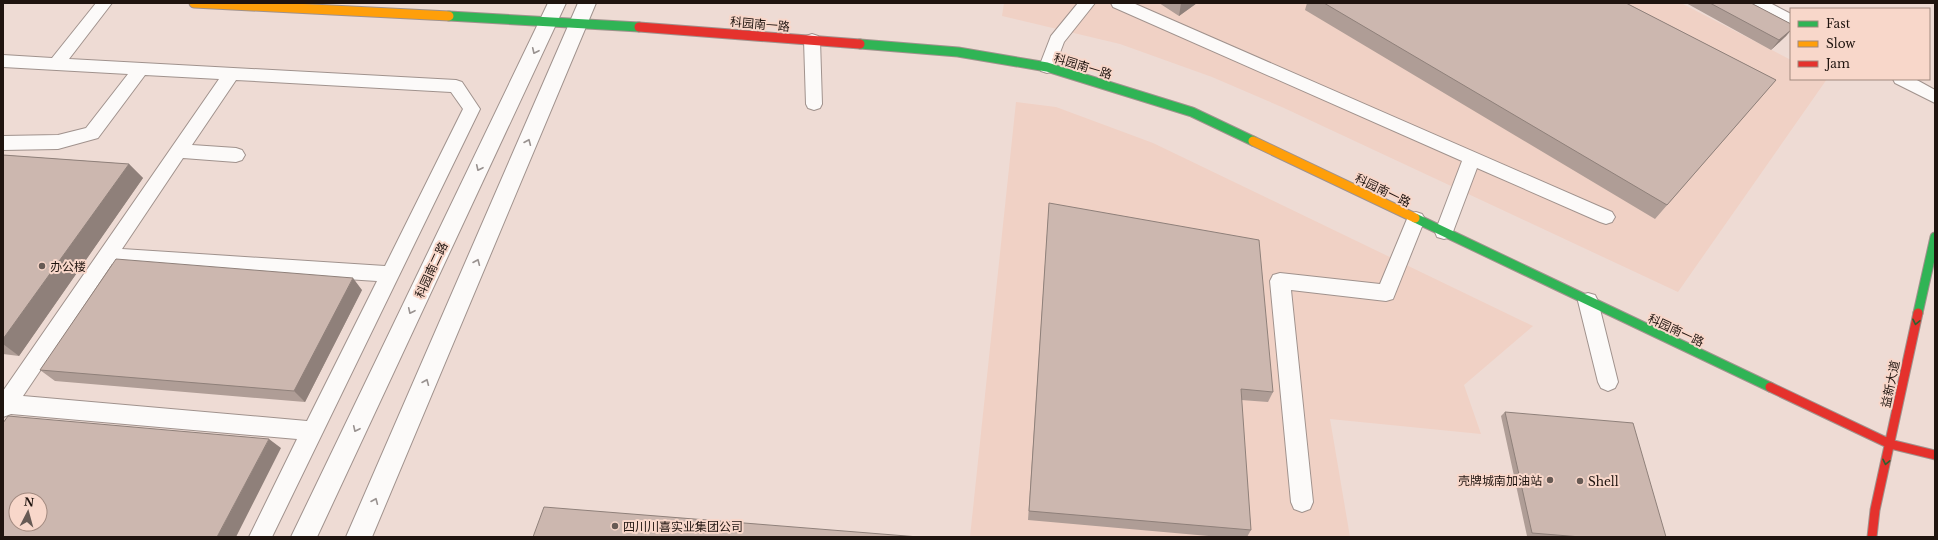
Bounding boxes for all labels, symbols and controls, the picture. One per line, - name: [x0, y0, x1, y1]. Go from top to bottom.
- legend: [1790, 8, 1930, 80]
- street label: 科园南一路: [729, 14, 791, 34]
- text: Fast: [1826, 16, 1851, 31]
- text: Slow: [1826, 36, 1856, 51]
- one-way arrow: [532, 47, 540, 54]
- street label: 科园南一路: [1052, 50, 1114, 82]
- text: Jam: [1824, 56, 1850, 71]
- one-way arrow: [523, 139, 531, 146]
- one-way arrow: [476, 164, 484, 172]
- street label: 科园南一路: [1353, 170, 1413, 210]
- street label: 科园南二路: [412, 240, 450, 300]
- one-way arrow: [472, 258, 480, 265]
- place label: 办公楼: [50, 259, 86, 274]
- marker: 办公楼: [37, 261, 47, 271]
- one-way arrow: [408, 307, 416, 314]
- street label: 科园南一路: [1646, 311, 1706, 349]
- one-way arrow: [1913, 319, 1921, 325]
- street label: 益新大道: [1878, 359, 1902, 409]
- one-way arrow: [421, 378, 429, 385]
- one-way arrow: [353, 424, 361, 432]
- one-way arrow: [1882, 459, 1890, 466]
- place label: 壳牌城南加油站: [1458, 473, 1542, 488]
- place label: Shell: [1588, 474, 1619, 489]
- marker: 壳牌城南加油站: [1545, 475, 1555, 485]
- marker: Shell: [1575, 476, 1585, 486]
- north arrow: [8, 492, 48, 532]
- text: N: [23, 495, 36, 510]
- one-way arrow: [370, 498, 378, 505]
- place label: 四川川喜实业集团公司: [623, 519, 743, 534]
- marker: 四川川喜实业集团公司: [610, 521, 620, 531]

